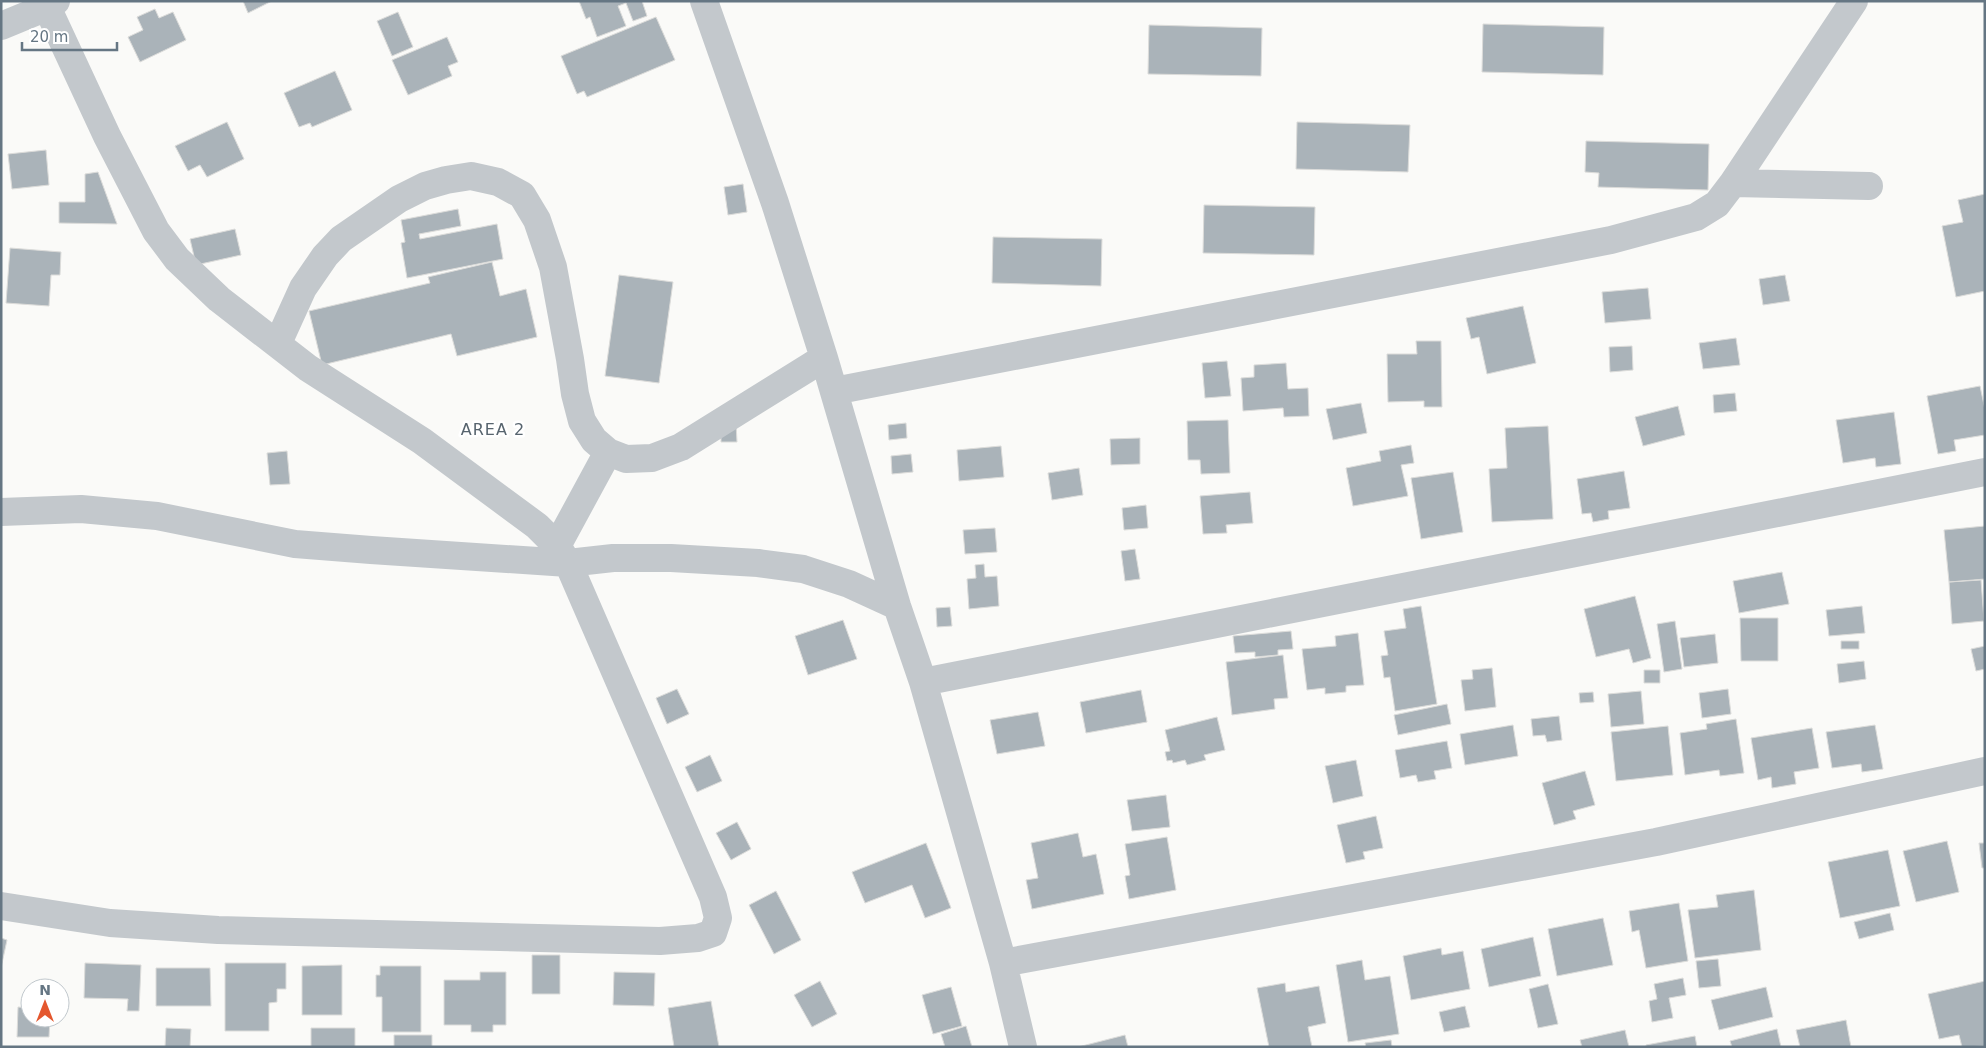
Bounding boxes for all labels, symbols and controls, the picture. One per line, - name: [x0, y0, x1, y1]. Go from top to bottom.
- scale bar: [22, 20, 118, 52]
- text: 20 m: [30, 28, 68, 46]
- district label: AREA 2: [461, 420, 525, 439]
- north arrow: [20, 978, 70, 1028]
- text: N: [39, 982, 51, 998]

